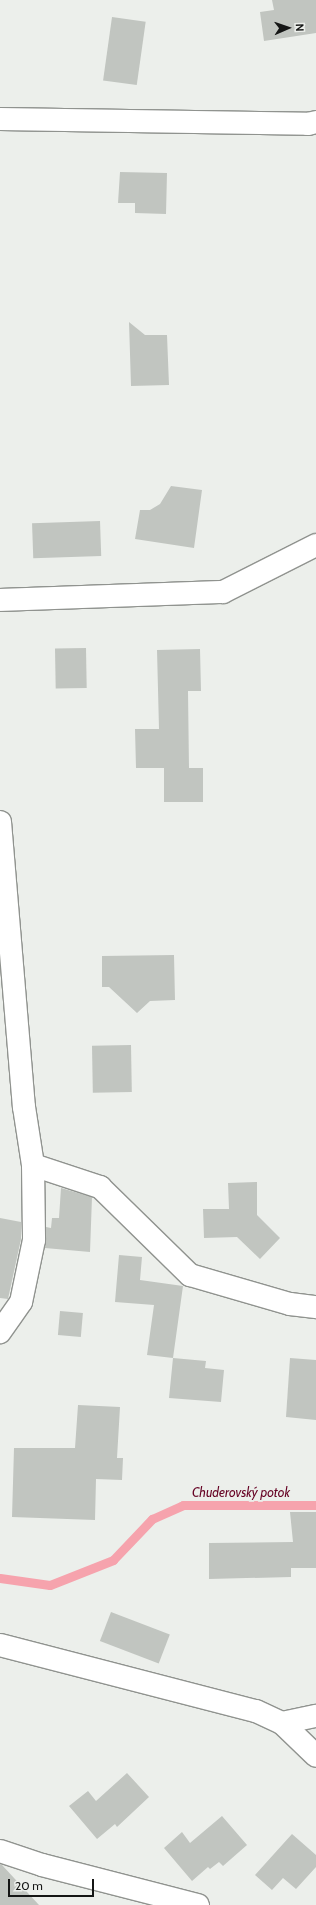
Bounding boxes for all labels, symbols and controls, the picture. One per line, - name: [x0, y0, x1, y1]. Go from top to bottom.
- north arrow: [268, 8, 308, 48]
- text: N: [293, 23, 307, 32]
- water label: Chuderovský potok: [192, 1484, 290, 1500]
- scale bar: [10, 1871, 96, 1897]
- text: 20 m: [15, 1878, 43, 1893]

